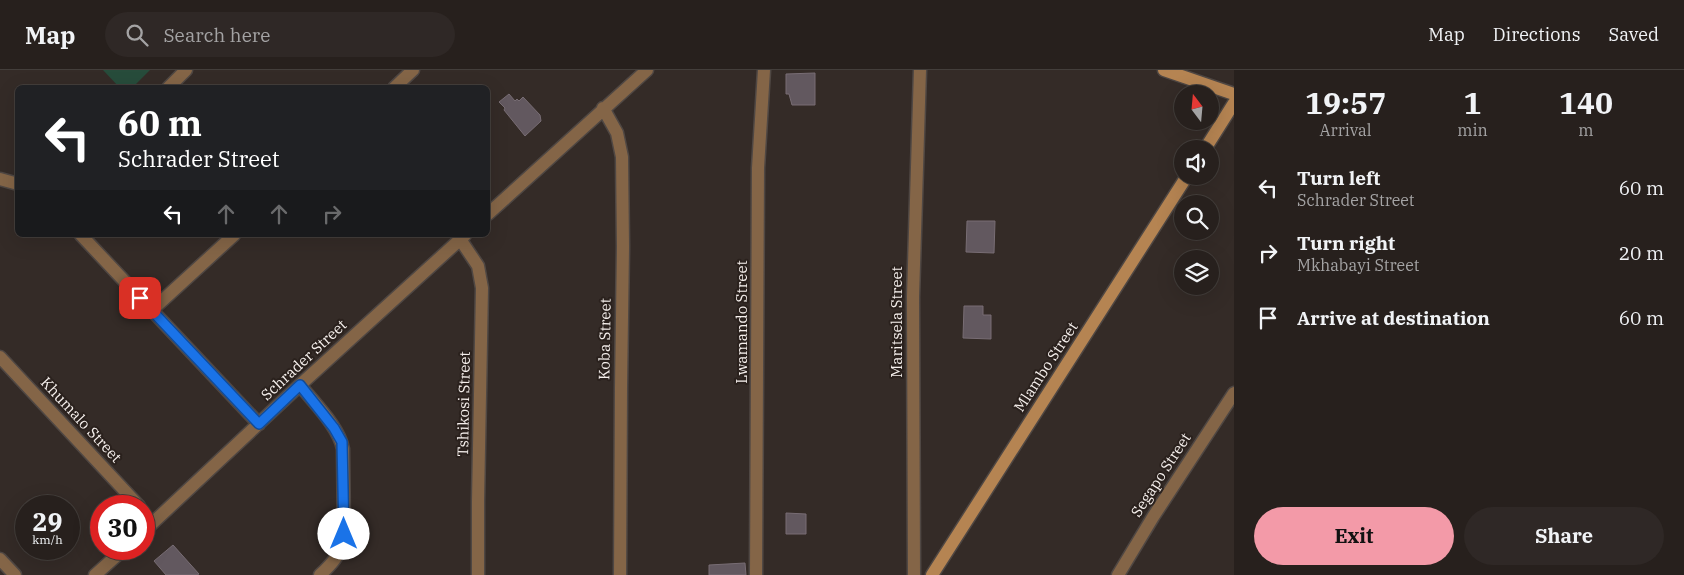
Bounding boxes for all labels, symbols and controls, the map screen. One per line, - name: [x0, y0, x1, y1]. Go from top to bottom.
- search box: [105, 12, 455, 57]
- text: Map: [25, 19, 75, 51]
- icon: search: [123, 21, 151, 49]
- text: Search here: [163, 23, 270, 47]
- text: Map: [1428, 23, 1465, 46]
- text: Directions: [1493, 23, 1581, 46]
- text: Saved: [1609, 23, 1659, 46]
- text: 19:57: [1305, 83, 1386, 122]
- text: 1: [1464, 83, 1482, 122]
- text: 140: [1559, 83, 1613, 122]
- north arrow: [1174, 85, 1219, 130]
- map controls: [1174, 85, 1219, 295]
- text: 60 m: [118, 100, 202, 146]
- icon: left: [35, 105, 100, 170]
- text: Arrival: [1320, 120, 1372, 140]
- text: min: [1457, 120, 1488, 140]
- text: m: [1578, 120, 1594, 140]
- button: sound: [1174, 140, 1219, 185]
- text: Schrader Street: [118, 144, 280, 173]
- text: Turn left: [1297, 166, 1380, 190]
- icon: left: [1254, 174, 1282, 202]
- text: 60 m: [1619, 176, 1664, 200]
- text: Schrader Street: [1297, 190, 1415, 210]
- button: search: [1174, 195, 1219, 240]
- icon: left: [159, 200, 187, 228]
- icon: ahead: [212, 200, 240, 228]
- icon: ahead: [265, 200, 293, 228]
- icon: right: [318, 200, 346, 228]
- text: Turn right: [1297, 231, 1395, 255]
- icon: right: [1254, 239, 1282, 267]
- text: 20 m: [1619, 241, 1664, 265]
- button: layers: [1174, 250, 1219, 295]
- text: Mkhabayi Street: [1297, 255, 1419, 275]
- street label: Lwamando Street: [732, 260, 751, 384]
- street label: Maritsela Street: [887, 266, 906, 378]
- pin: [119, 277, 161, 319]
- icon: arrive: [126, 284, 154, 312]
- street label: Koba Street: [594, 298, 615, 380]
- icon: arrive: [1254, 304, 1282, 332]
- text: Arrive at destination: [1297, 306, 1490, 330]
- text: 60 m: [1619, 306, 1664, 330]
- street label: Schrader Street: [257, 315, 350, 404]
- street label: Mlambo Street: [1009, 318, 1082, 415]
- street label: Tshikosi Street: [453, 351, 474, 457]
- street label: Khumalo Street: [37, 373, 126, 466]
- street label: Segapo Street: [1126, 429, 1195, 520]
- speed limit sign: 30: [90, 495, 155, 560]
- text: 29: [32, 505, 63, 538]
- position arrow: [317, 507, 369, 559]
- button: Exit: [1254, 507, 1454, 565]
- button: Share: [1464, 507, 1664, 565]
- text: km/h: [32, 532, 63, 547]

